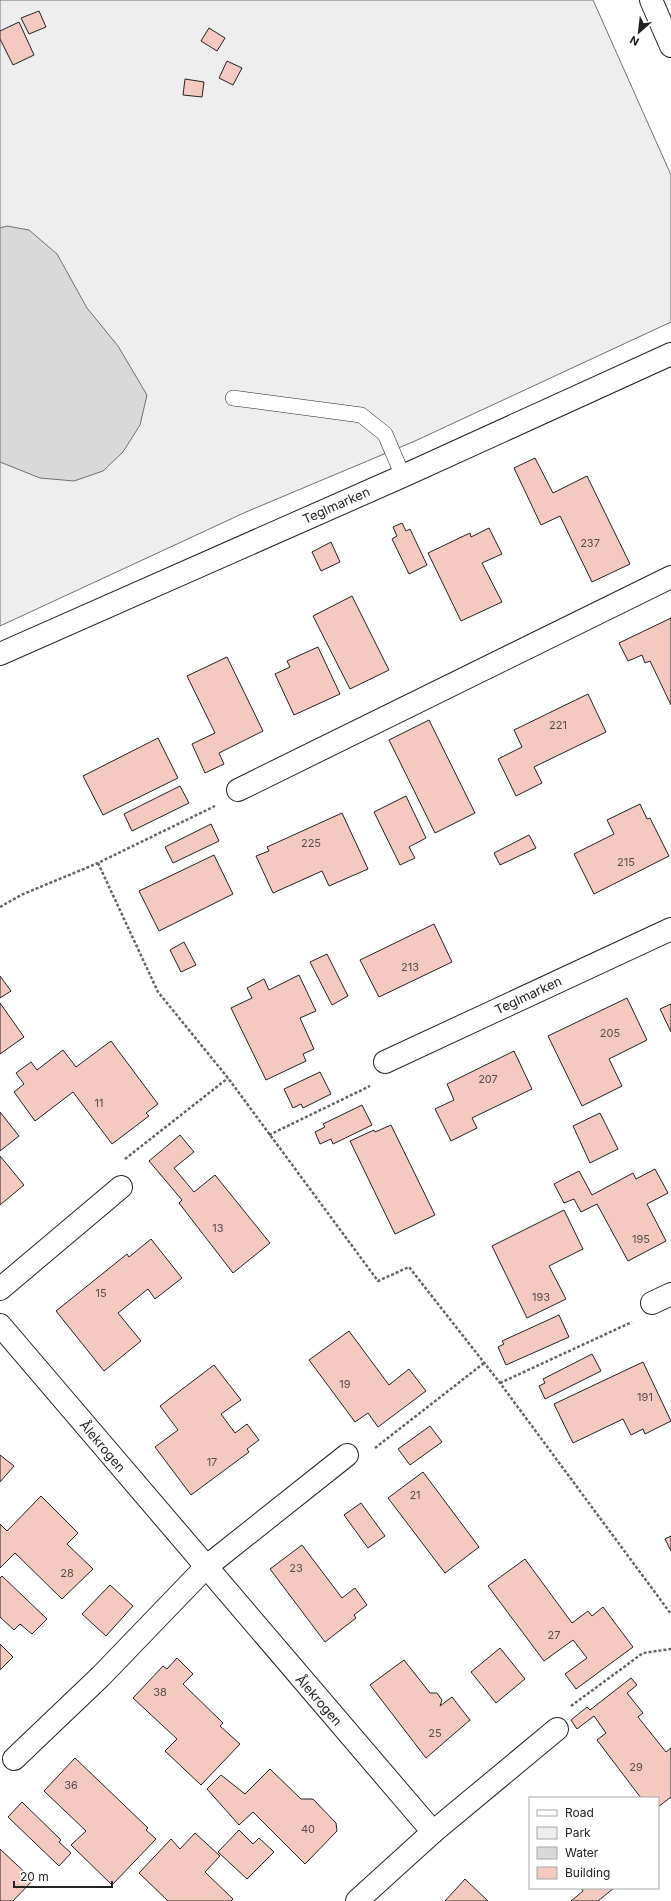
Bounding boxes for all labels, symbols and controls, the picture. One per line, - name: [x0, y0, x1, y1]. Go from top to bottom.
- north arrow: [619, 12, 659, 52]
- text: N: [627, 33, 641, 49]
- street label: Teglmarken: [300, 483, 372, 527]
- house number: 237: [580, 536, 600, 550]
- house number: 221: [549, 718, 567, 732]
- house number: 225: [301, 836, 321, 850]
- house number: 215: [617, 855, 635, 869]
- house number: 213: [401, 960, 419, 974]
- street label: Teglmarken: [492, 973, 564, 1017]
- house number: 205: [600, 1026, 620, 1040]
- house number: 207: [478, 1072, 498, 1086]
- house number: 11: [95, 1096, 103, 1110]
- house number: 13: [212, 1221, 224, 1235]
- house number: 195: [632, 1232, 650, 1246]
- house number: 15: [95, 1286, 107, 1300]
- house number: 193: [532, 1290, 550, 1304]
- house number: 19: [339, 1377, 351, 1391]
- house number: 191: [637, 1390, 653, 1404]
- street label: Ålekrogen: [77, 1416, 130, 1475]
- house number: 17: [207, 1455, 217, 1469]
- house number: 21: [409, 1488, 421, 1502]
- house number: 23: [289, 1561, 303, 1575]
- house number: 28: [60, 1566, 74, 1580]
- house number: 27: [548, 1628, 560, 1642]
- street label: Ålekrogen: [292, 1670, 346, 1729]
- house number: 38: [153, 1685, 167, 1699]
- house number: 25: [428, 1726, 442, 1740]
- house number: 29: [629, 1760, 643, 1774]
- house number: 36: [64, 1778, 78, 1792]
- legend: [529, 1797, 659, 1889]
- text: Road: [565, 1805, 594, 1820]
- house number: 40: [301, 1822, 315, 1836]
- text: Park: [565, 1825, 591, 1840]
- text: Water: [565, 1845, 599, 1860]
- scale bar: [14, 1863, 112, 1889]
- text: Building: [565, 1865, 610, 1880]
- text: 20 m: [20, 1869, 49, 1884]

